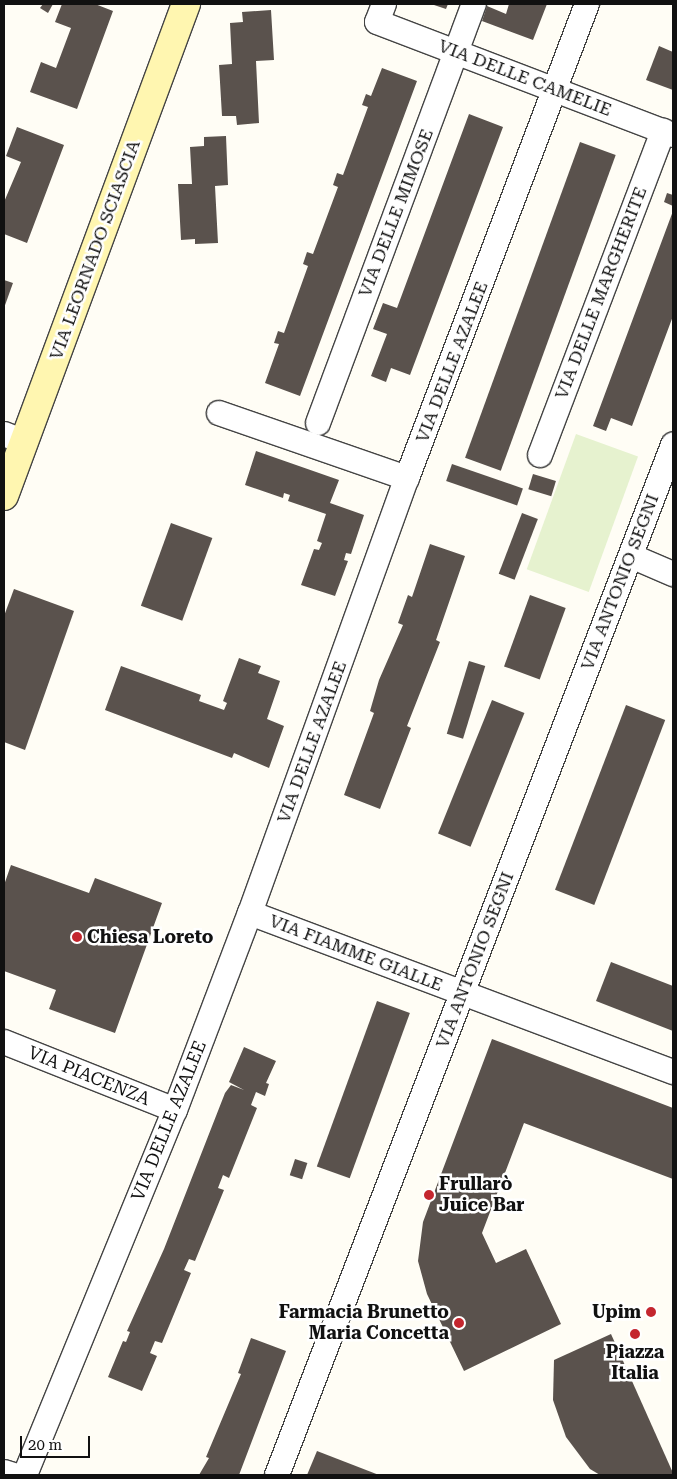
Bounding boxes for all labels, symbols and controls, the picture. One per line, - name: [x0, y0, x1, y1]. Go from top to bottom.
- street label: VIA DELLE CAMELIE: [435, 35, 615, 121]
- street label: VIA DELLE MIMOSE: [354, 126, 438, 300]
- street label: VIA LEORNADO SCIASCIA: [45, 137, 145, 363]
- street label: VIA DELLE MARGHERITE: [550, 184, 652, 402]
- street label: VIA DELLE AZALEE: [411, 278, 493, 446]
- street label: VIA ANTONIO SEGNI: [576, 491, 664, 673]
- street label: VIA DELLE AZALEE: [273, 658, 351, 826]
- street label: VIA ANTONIO SEGNI: [431, 869, 519, 1051]
- street label: VIA FIAMME GIALLE: [266, 910, 446, 996]
- place label: Chiesa Loreto: [87, 926, 213, 948]
- marker: Chiesa Loreto: [71, 931, 83, 943]
- street label: VIA DELLE AZALEE: [127, 1038, 211, 1204]
- street label: VIA PIACENZA: [25, 1042, 153, 1110]
- place label: Frullarò Juice Bar: [439, 1174, 525, 1216]
- marker: Frullarò Juice Bar: [423, 1189, 435, 1201]
- place label: Upim: [592, 1301, 641, 1323]
- place label: Farmacia Brunetto Maria Concetta: [279, 1302, 449, 1345]
- marker: Upim: [645, 1306, 657, 1318]
- marker: Farmacia Brunetto Maria Concetta: [453, 1317, 465, 1329]
- marker: Piazza Italia: [629, 1328, 641, 1340]
- place label: Piazza Italia: [606, 1342, 664, 1385]
- scale bar: [22, 1426, 92, 1458]
- text: 20 m: [28, 1436, 62, 1454]

